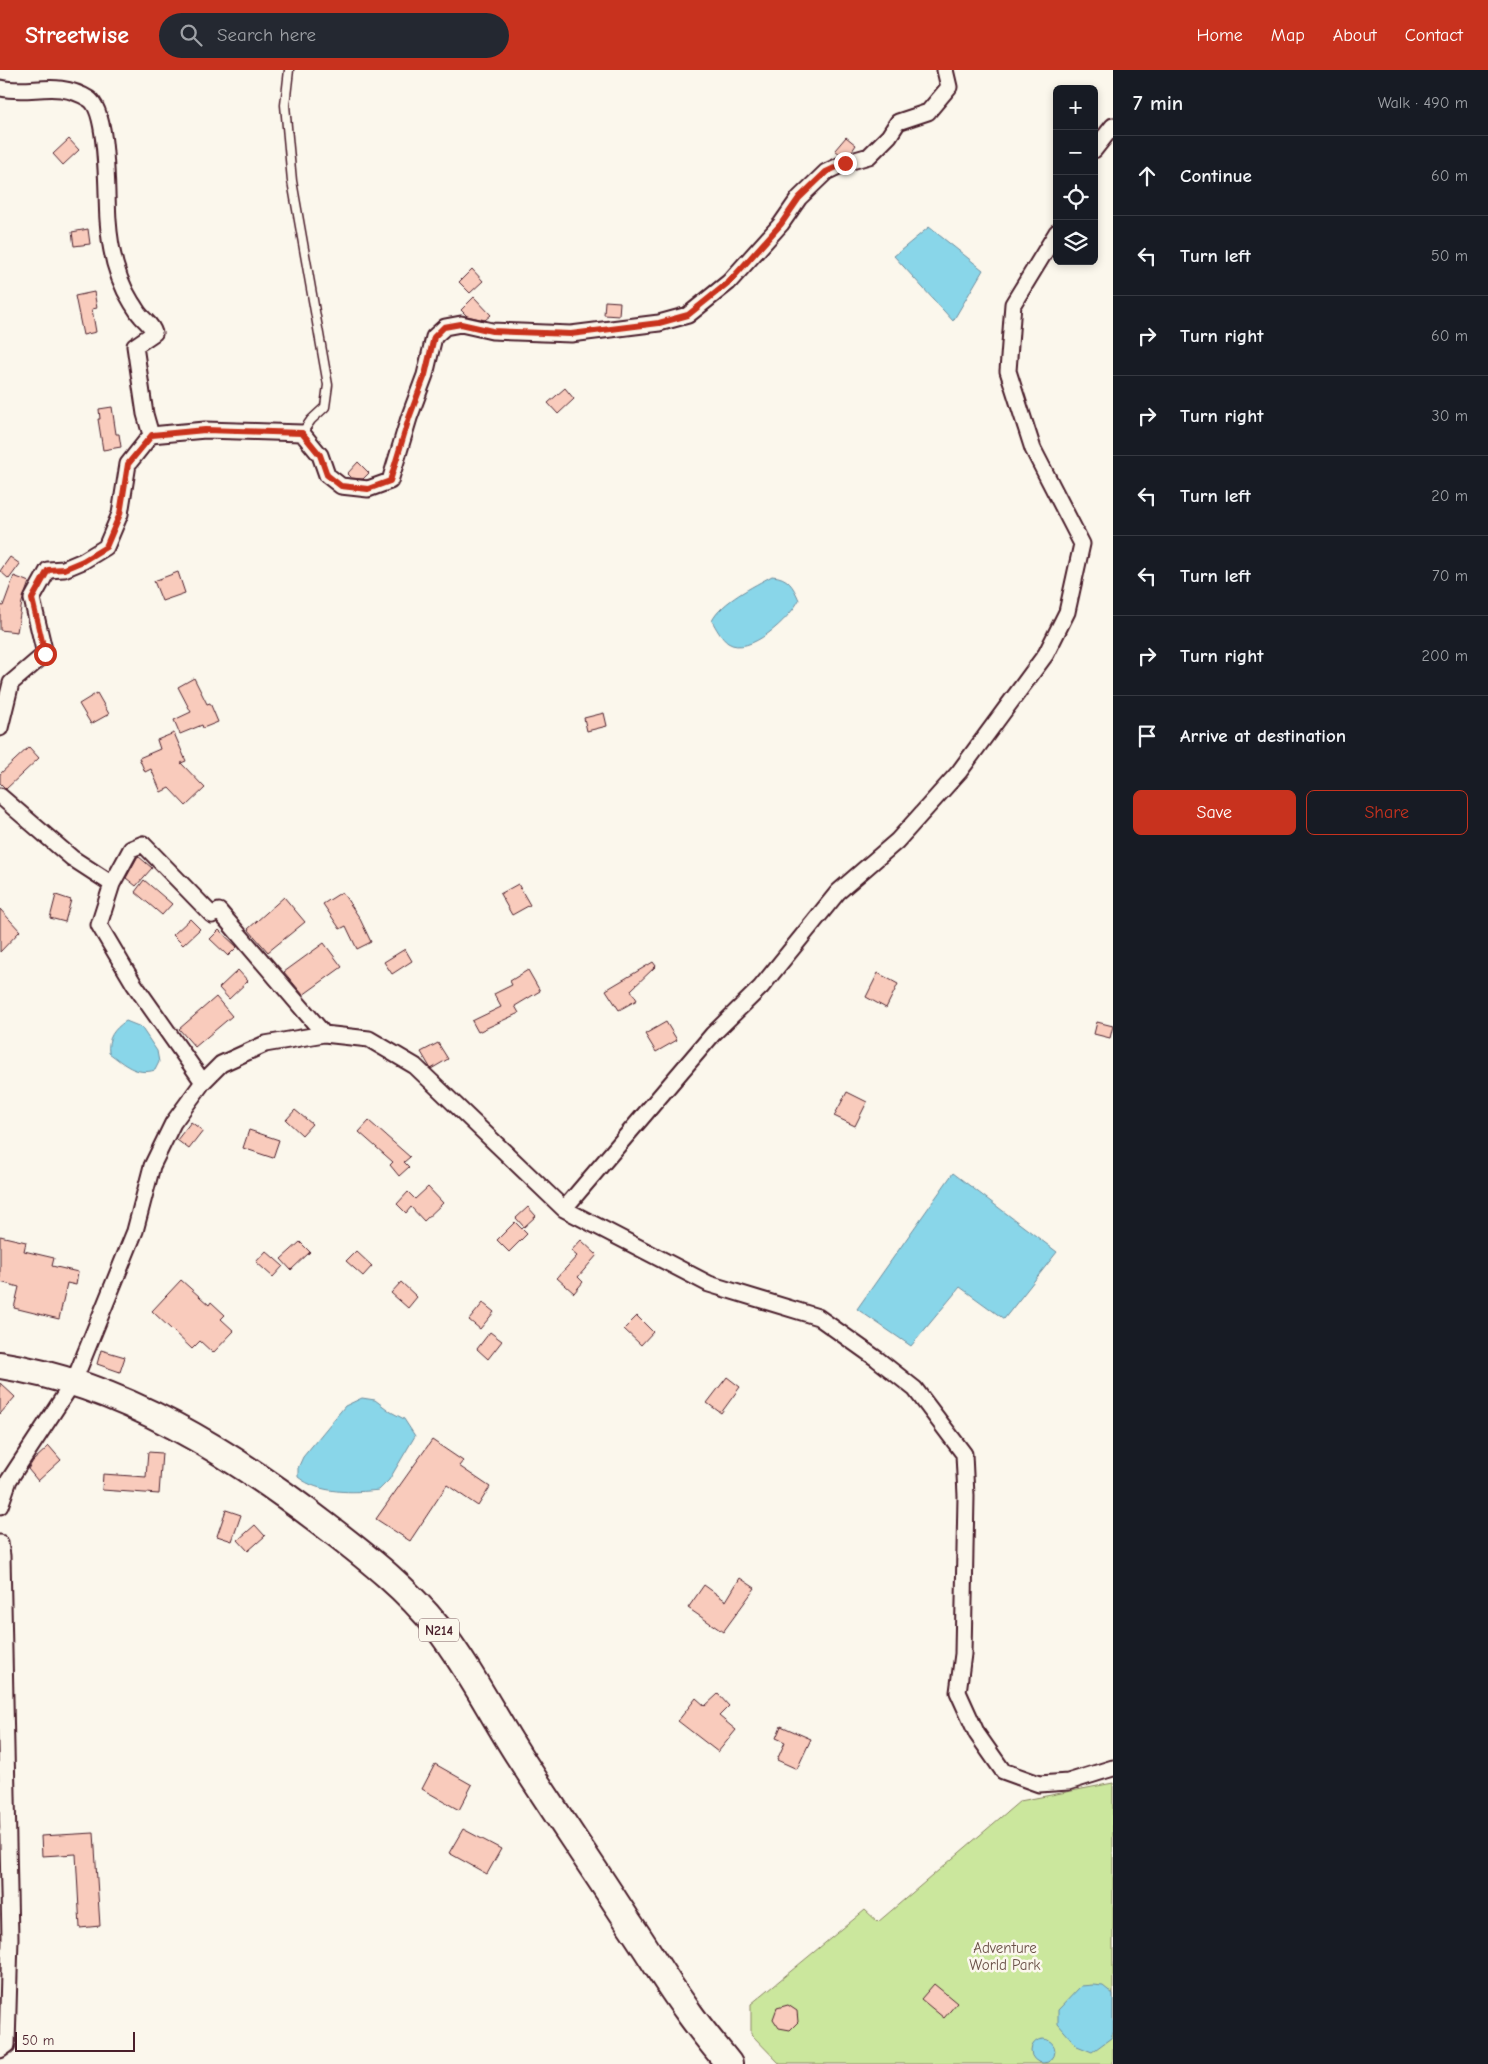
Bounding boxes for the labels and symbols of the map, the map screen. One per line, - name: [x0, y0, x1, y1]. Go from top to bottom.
- route end: [834, 152, 857, 175]
- route start: [34, 643, 57, 666]
- road number: N214: [419, 1618, 459, 1642]
- park label: Adventure World Park: [969, 1939, 1041, 1974]
- scale bar: [15, 2029, 135, 2052]

